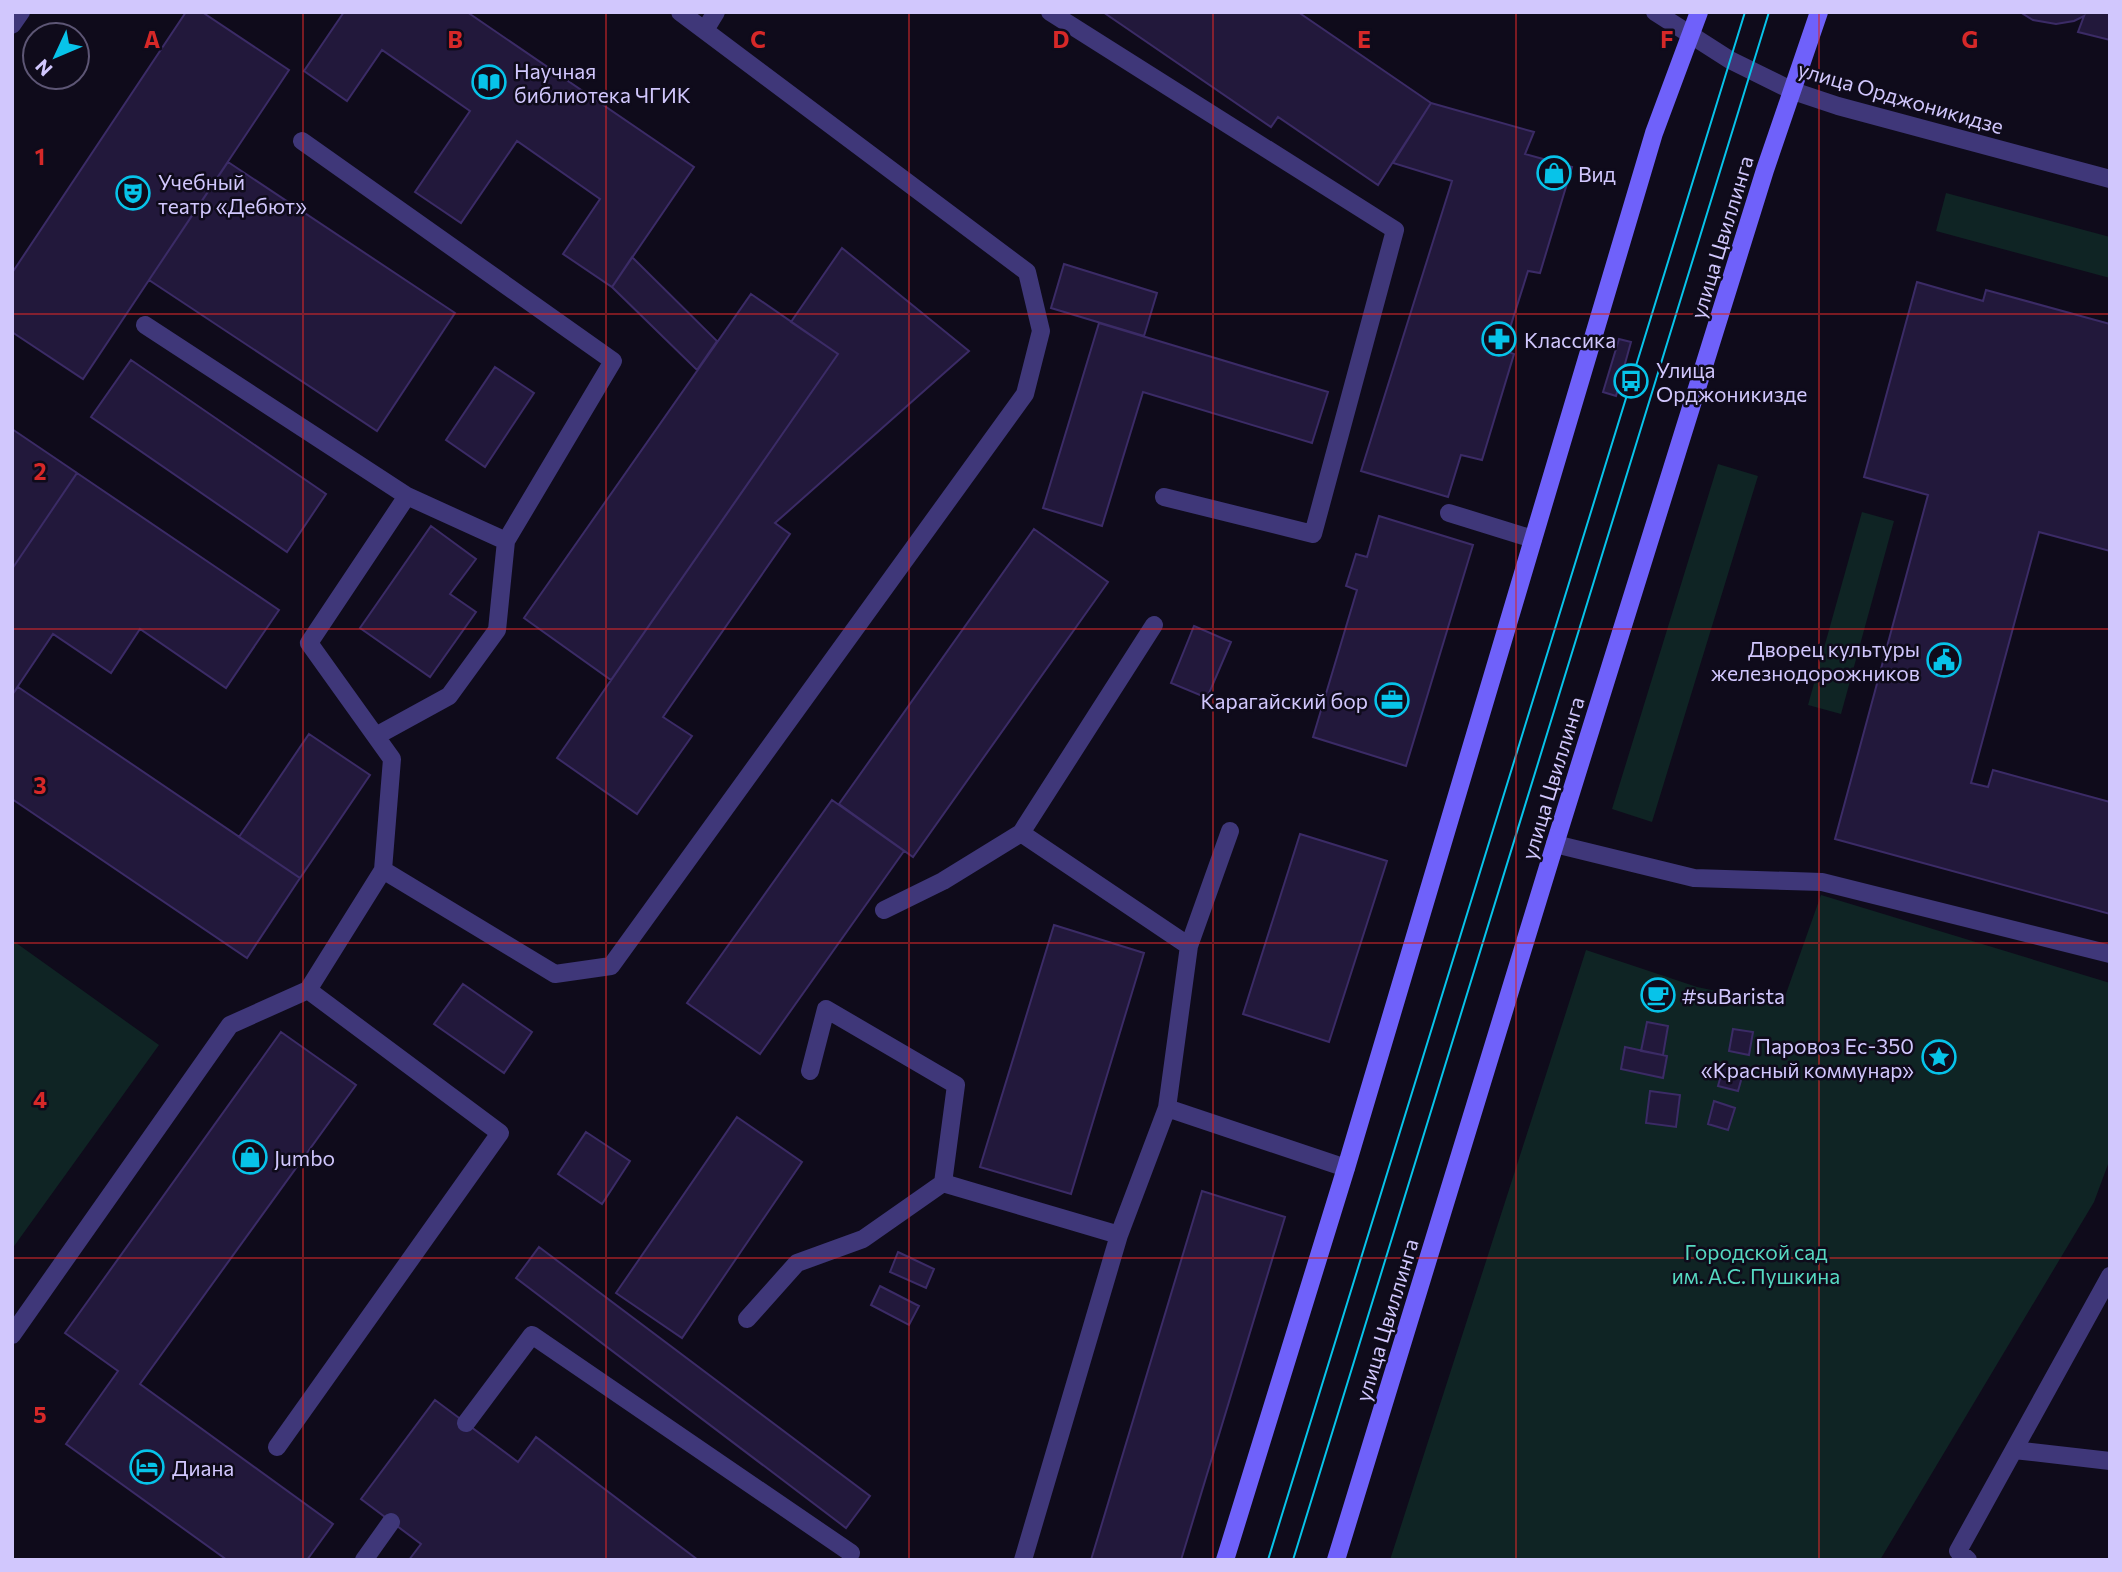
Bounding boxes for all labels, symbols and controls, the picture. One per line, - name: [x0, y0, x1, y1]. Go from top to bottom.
- north arrow: [21, 21, 91, 91]
- text: A: [144, 25, 161, 53]
- text: B: [447, 25, 463, 53]
- text: C: [750, 25, 766, 53]
- text: D: [1053, 25, 1070, 53]
- text: E: [1357, 25, 1371, 53]
- text: F: [1660, 25, 1674, 53]
- text: G: [1962, 25, 1978, 53]
- text: N: [30, 55, 57, 81]
- street label: улица Орджоникидзе: [1795, 56, 2007, 138]
- place label: Научная библиотека ЧГИК: [514, 58, 691, 107]
- library icon: Научная библиотека ЧГИК: [470, 63, 508, 101]
- text: 1: [35, 142, 45, 170]
- street label: улица Цвиллинга: [1684, 153, 1758, 321]
- shop icon: Вид: [1535, 154, 1573, 192]
- place label: Вид: [1578, 161, 1616, 186]
- place label: Учебный театр «Дебют»: [158, 169, 307, 218]
- theatre icon: Учебный театр «Дебют»: [114, 174, 152, 212]
- pharmacy icon: Классика: [1480, 320, 1518, 358]
- place label: Классика: [1524, 327, 1616, 352]
- place label: Улица Орджоникизде: [1656, 357, 1807, 406]
- bus stop icon: Улица Орджоникизде: [1612, 362, 1650, 400]
- text: 2: [33, 457, 47, 485]
- place label: Дворец культуры железнодорожников: [1711, 636, 1920, 685]
- public building icon: Дворец культуры железнодорожников: [1925, 641, 1963, 679]
- office icon: Карагайский бор: [1373, 681, 1411, 719]
- place label: Карагайский бор: [1200, 688, 1368, 713]
- street label: улица Цвиллинга: [1515, 694, 1589, 862]
- text: 3: [33, 771, 47, 799]
- cafe icon: #suBarista: [1639, 976, 1677, 1014]
- place label: #suBarista: [1682, 983, 1785, 1008]
- place label: Паровоз Ес-350 «Красный коммунар»: [1701, 1033, 1914, 1082]
- place icon: Паровоз Ес-350 «Красный коммунар»: [1920, 1038, 1958, 1076]
- text: 4: [33, 1085, 47, 1113]
- shop icon: Jumbo: [231, 1138, 269, 1176]
- place label: Jumbo: [274, 1145, 335, 1170]
- street label: улица Цвиллинга: [1349, 1236, 1423, 1404]
- park label: Городской сад им. А.С. Пушкина: [1672, 1239, 1840, 1288]
- text: 5: [33, 1400, 47, 1428]
- hotel icon: Диана: [128, 1448, 166, 1486]
- place label: Диана: [172, 1455, 234, 1480]

